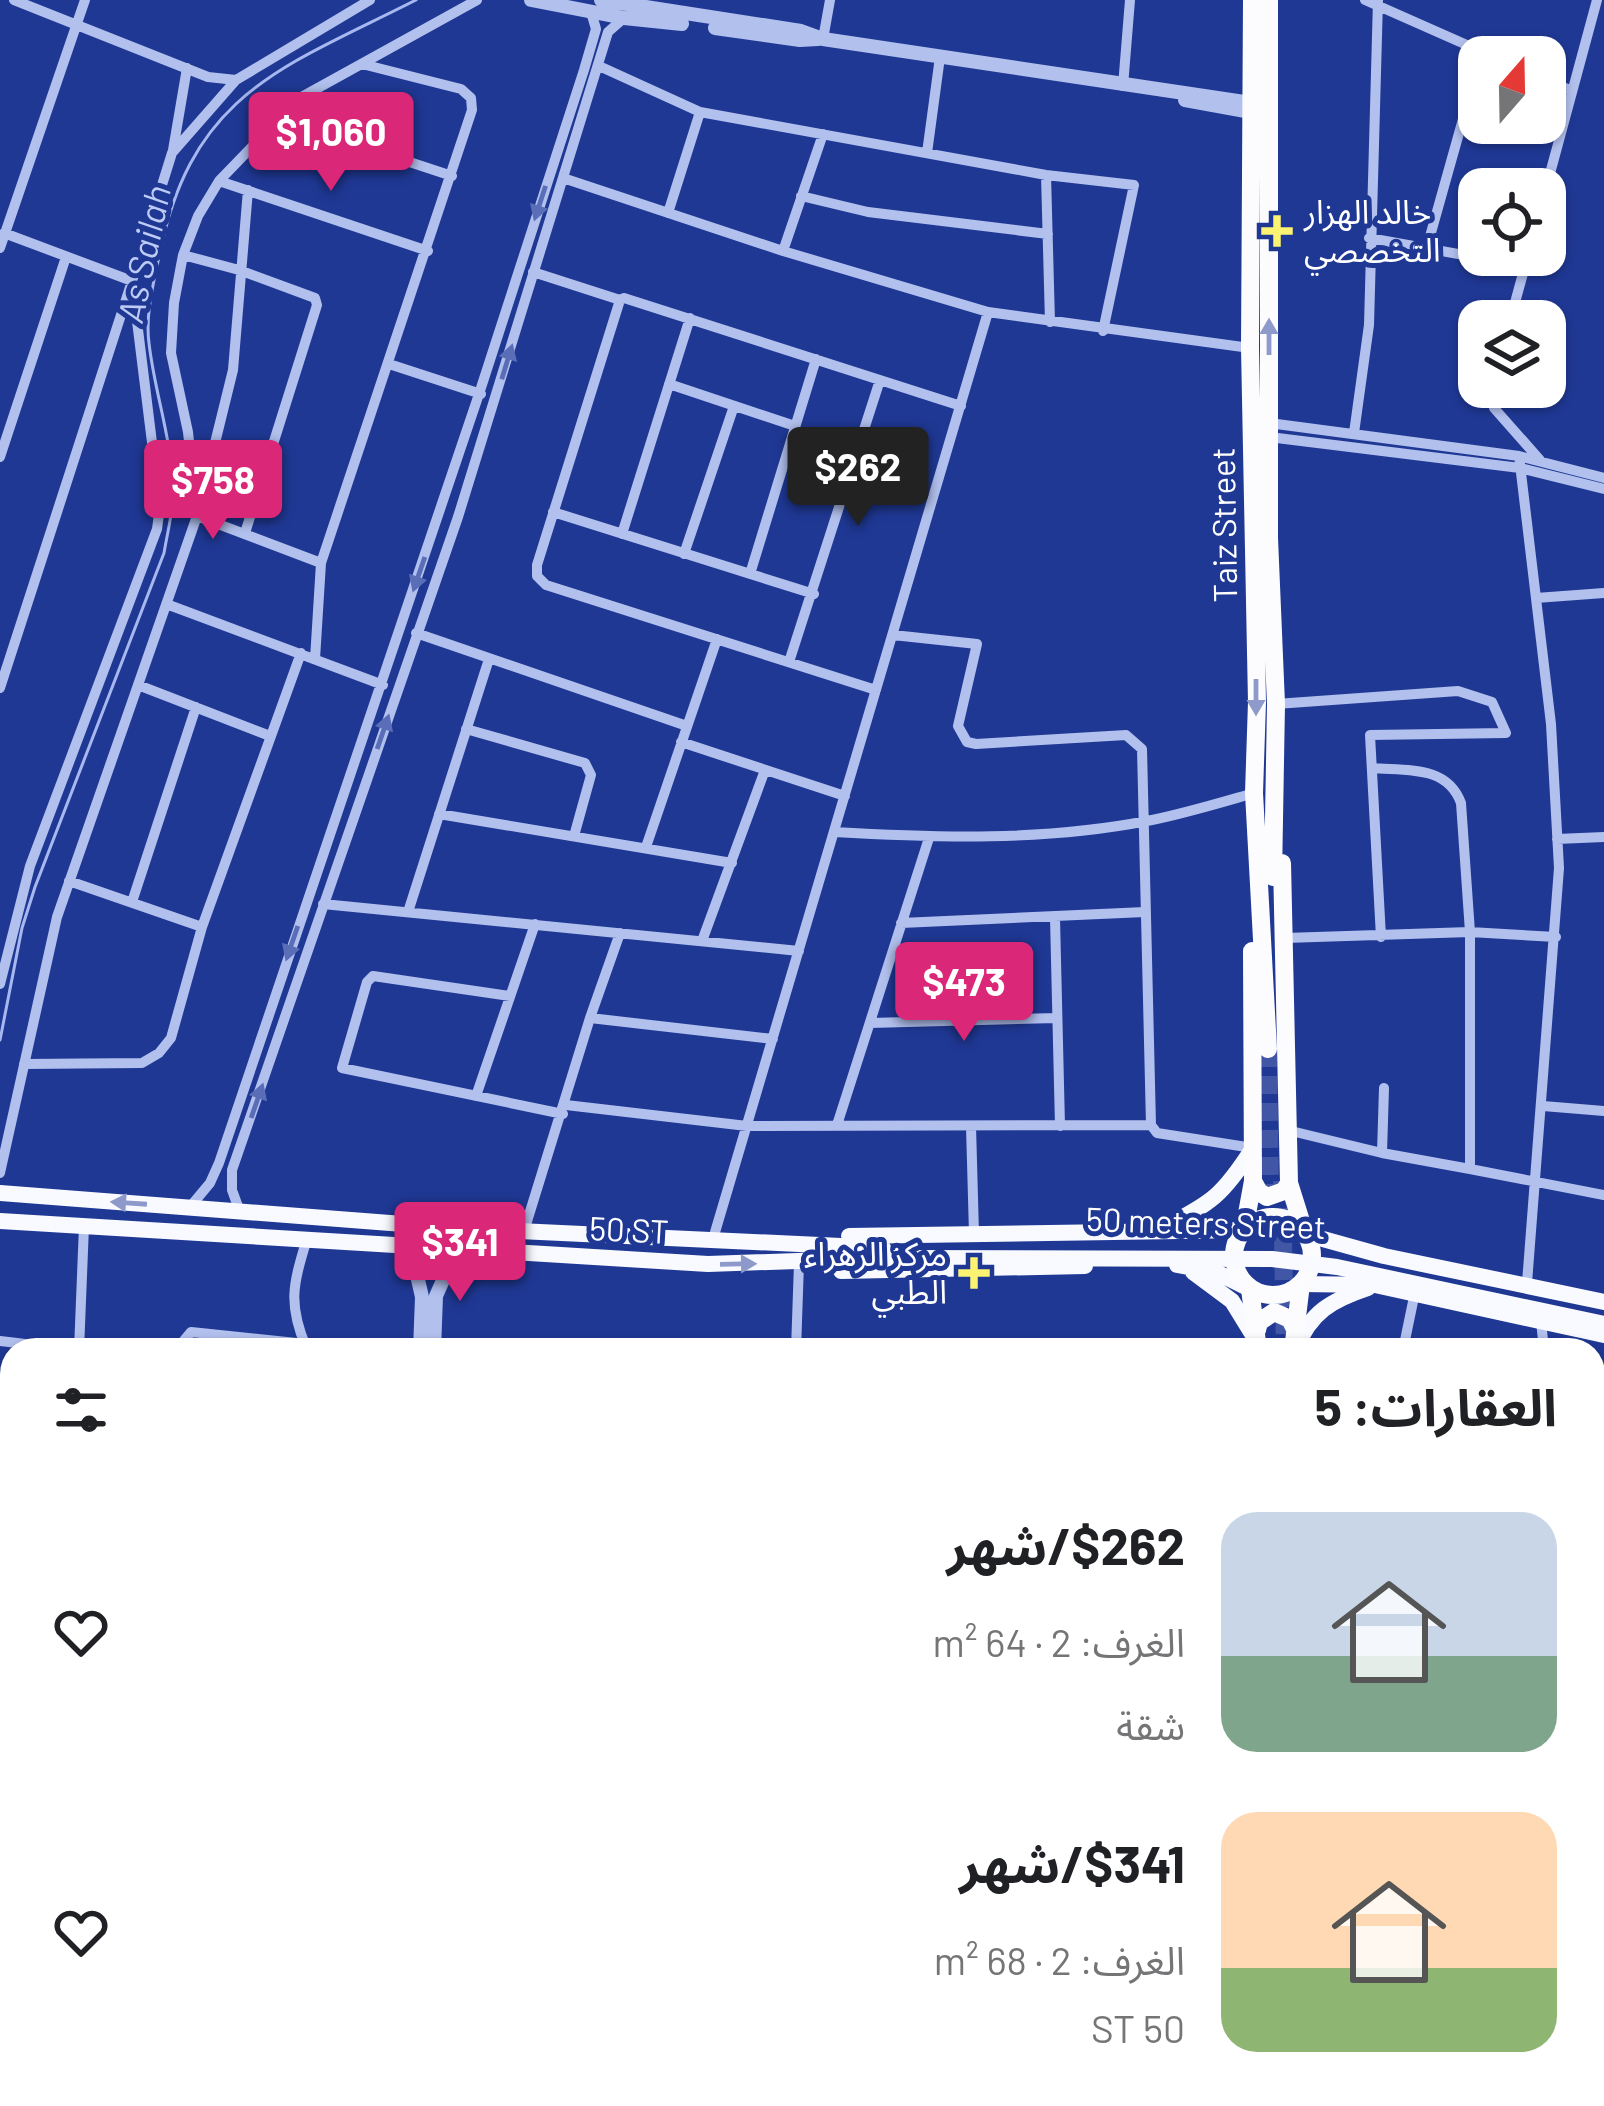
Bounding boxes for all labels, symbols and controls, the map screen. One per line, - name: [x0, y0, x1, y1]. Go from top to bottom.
- north arrow: [1458, 36, 1566, 144]
- map controls: [1458, 36, 1566, 408]
- pin: $1,060: [233, 92, 429, 194]
- text: $1,060: [276, 107, 386, 154]
- button: locate: [1458, 168, 1566, 276]
- water label: As Sailah: [107, 181, 178, 326]
- one-way arrow: [529, 185, 548, 222]
- place label: خالد الهزار التخصصي: [1303, 191, 1441, 276]
- marker: خالد الهزار التخصصي: [1261, 215, 1293, 247]
- button: layers: [1458, 300, 1566, 408]
- one-way arrow: [1259, 317, 1279, 355]
- one-way arrow: [499, 343, 517, 380]
- pin: $262: [787, 427, 929, 529]
- pin: $758: [142, 440, 284, 542]
- text: $262: [815, 442, 901, 489]
- street label: Taiz Street: [1202, 447, 1244, 603]
- text: $758: [171, 455, 255, 502]
- one-way arrow: [408, 556, 427, 593]
- one-way arrow: [1246, 679, 1266, 717]
- one-way arrow: [375, 713, 393, 749]
- one-way arrow: [282, 925, 301, 962]
- pin: $473: [893, 942, 1035, 1044]
- text: $473: [922, 957, 1006, 1004]
- one-way arrow: [249, 1083, 267, 1119]
- one-way arrow: [110, 1193, 147, 1212]
- street label: 50 meters Street: [1085, 1198, 1327, 1246]
- pin: $341: [389, 1202, 531, 1304]
- street label: 50 ST: [588, 1207, 670, 1251]
- text: $341: [421, 1217, 499, 1264]
- place label: مركز الزهراء الطبي: [804, 1233, 947, 1318]
- one-way arrow: [720, 1254, 758, 1274]
- marker: مركز الزهراء الطبي: [958, 1257, 990, 1289]
- text: العقارات: 5: [1315, 1375, 1557, 1436]
- icon: filters: [48, 1377, 114, 1443]
- text: $262/شهر: [947, 1514, 1185, 1575]
- icon: home: [1317, 1560, 1461, 1704]
- icon: heart: [48, 1599, 114, 1665]
- text: الغرف: 2 · 64 m²: [933, 1618, 1185, 1665]
- text: شقة: [1116, 1701, 1185, 1748]
- text: $341/شهر: [960, 1832, 1185, 1893]
- icon: home: [1317, 1860, 1461, 2004]
- icon: heart: [48, 1899, 114, 1965]
- text: الغرف: 2 · 68 m²: [934, 1936, 1185, 1983]
- text: 50 ST: [1091, 2004, 1185, 2051]

